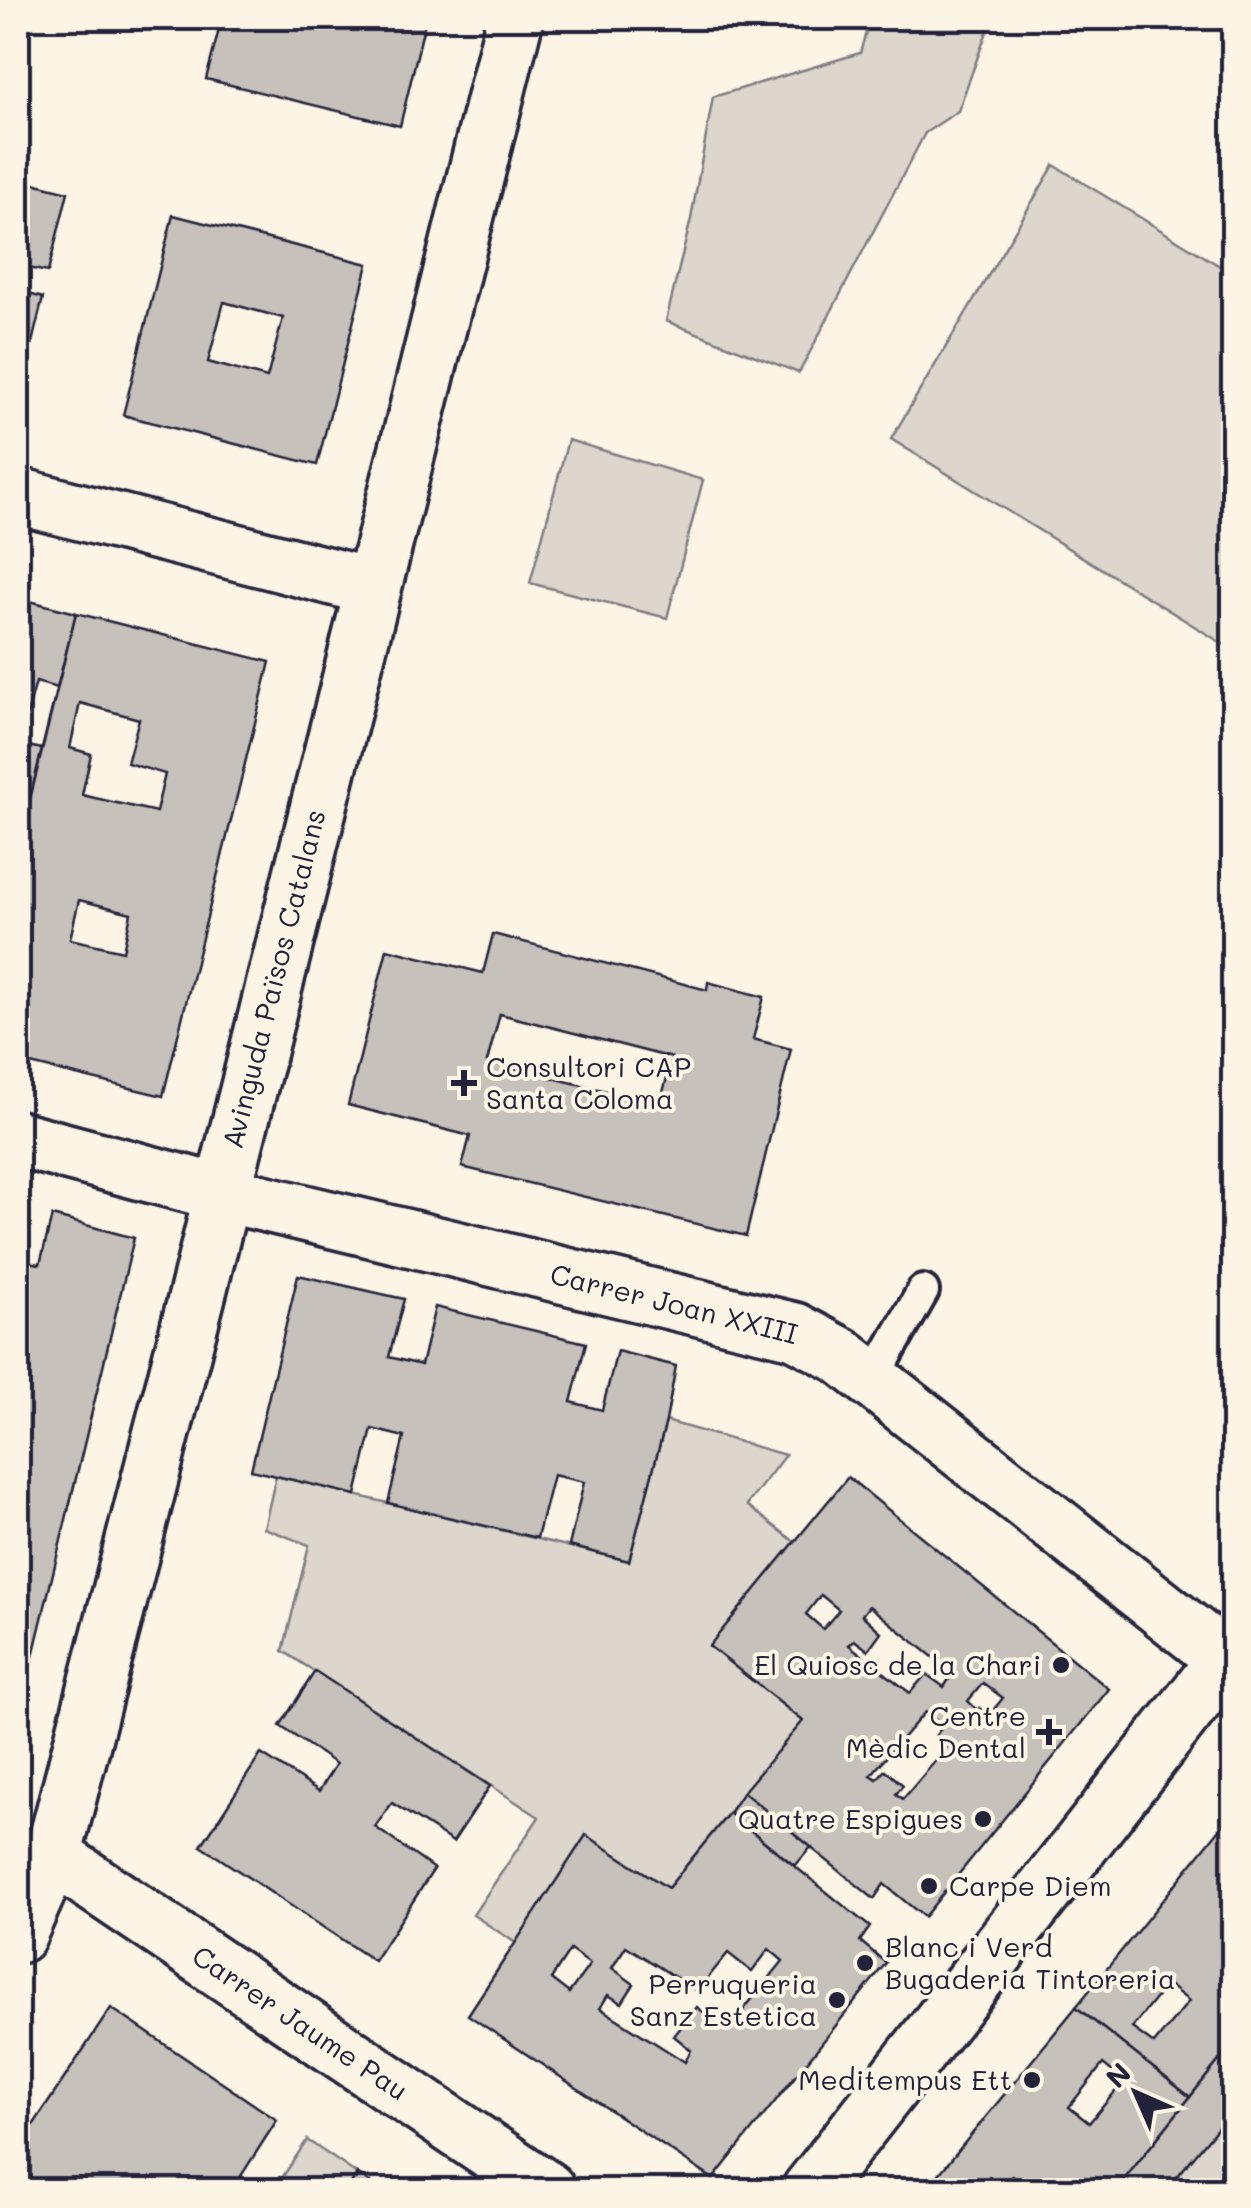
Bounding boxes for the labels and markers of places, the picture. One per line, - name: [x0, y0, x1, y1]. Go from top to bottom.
- place label: Consultori CAP Santa Coloma: [486, 1048, 691, 1116]
- marker: Consultori CAP Santa Coloma: [451, 1070, 477, 1096]
- place label: El Quiosc de la Chari: [754, 1646, 1041, 1682]
- marker: El Quiosc de la Chari: [1050, 1654, 1072, 1676]
- place label: Centre Mèdic Dental: [846, 1697, 1026, 1765]
- marker: Centre Mèdic Dental: [1036, 1719, 1062, 1745]
- place label: Quatre Espigues: [738, 1800, 963, 1836]
- marker: Quatre Espigues: [972, 1808, 994, 1830]
- place label: Carpe Diem: [949, 1867, 1112, 1903]
- marker: Carpe Diem: [918, 1875, 940, 1897]
- place label: Blanc i Verd Bugaderia Tintoreria: [885, 1928, 1176, 1996]
- marker: Blanc i Verd Bugaderia Tintoreria: [854, 1952, 876, 1974]
- place label: Perruqueria Sanz Estetica: [630, 1965, 817, 2033]
- marker: Perruqueria Sanz Estetica: [826, 1989, 848, 2011]
- place label: Meditempus Ett: [798, 2061, 1012, 2097]
- marker: Meditempus Ett: [1021, 2069, 1043, 2091]

